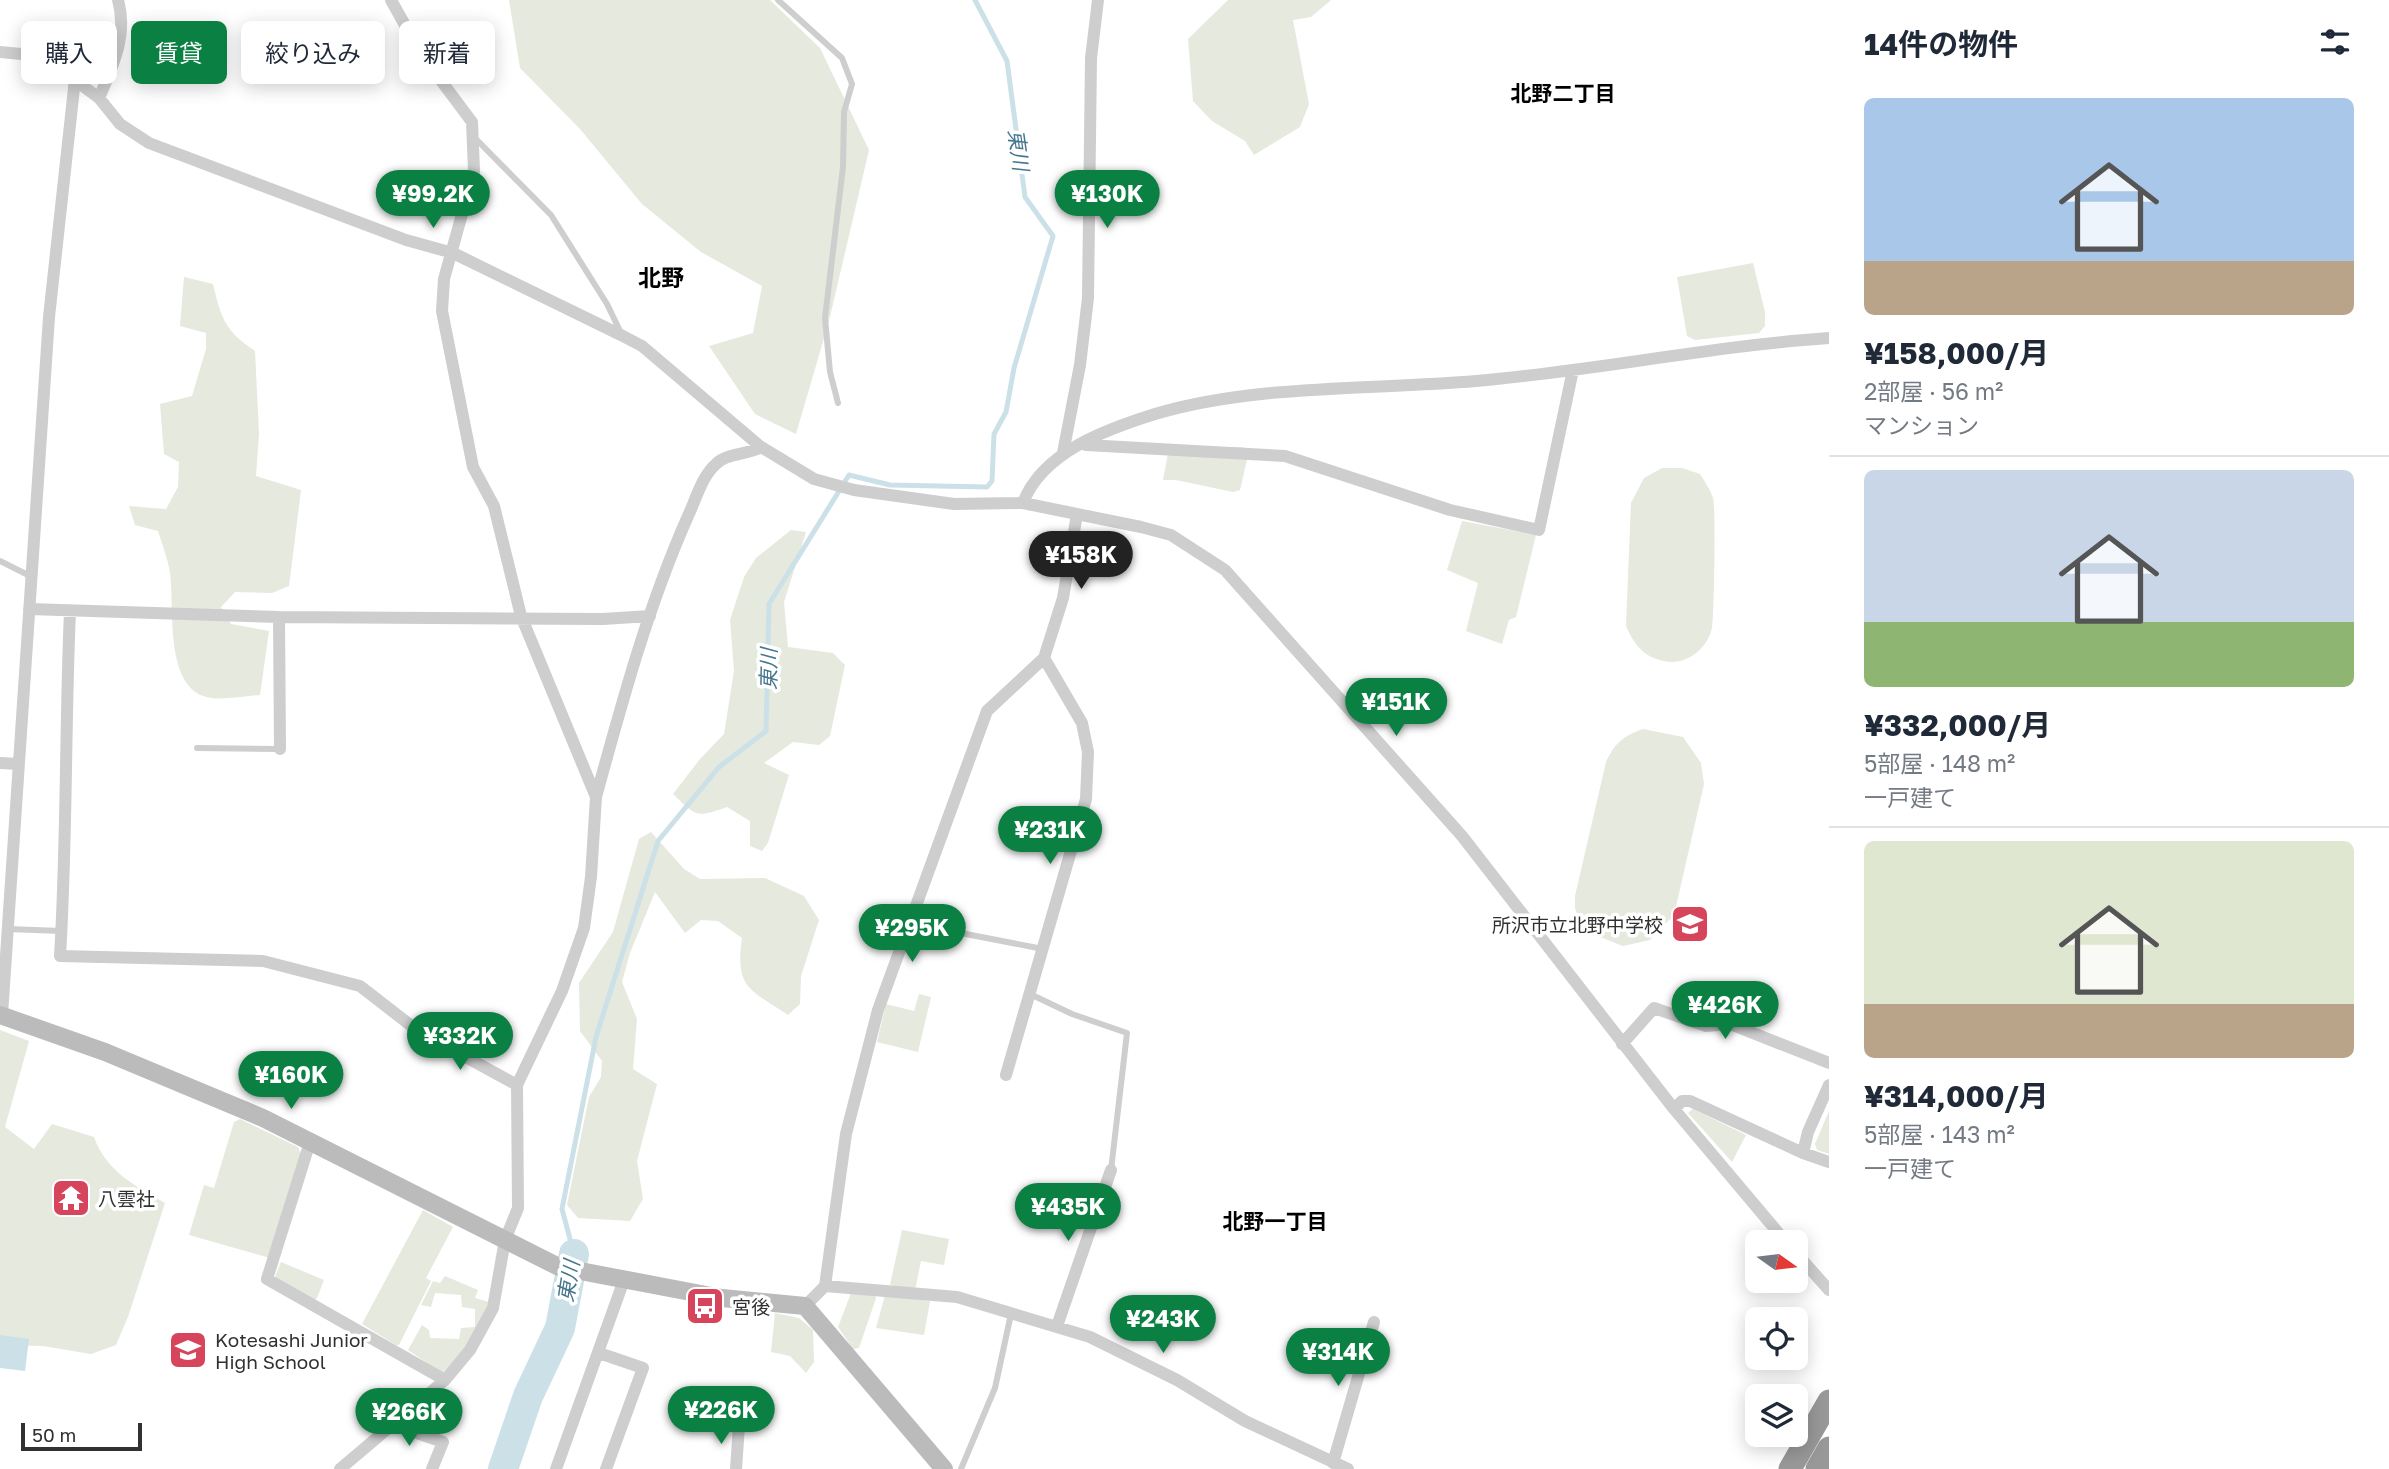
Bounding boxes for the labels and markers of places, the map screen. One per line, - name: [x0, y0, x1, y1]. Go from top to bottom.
- pin: ¥99.2K: [376, 170, 490, 230]
- pin: ¥130K: [1058, 170, 1156, 230]
- pin: ¥158K: [1032, 532, 1130, 591]
- pin: ¥151K: [1347, 678, 1445, 738]
- pin: ¥231K: [1001, 806, 1099, 866]
- school or university icon: 所沢市立北野中学校: [1669, 903, 1711, 945]
- pin: ¥295K: [863, 904, 961, 964]
- place label: 所沢市立北野中学校: [1492, 913, 1663, 936]
- pin: ¥426K: [1676, 982, 1774, 1041]
- pin: ¥332K: [411, 1012, 509, 1072]
- pin: ¥160K: [242, 1052, 340, 1111]
- temple icon: 八雲社: [50, 1177, 92, 1219]
- pin: ¥435K: [1019, 1184, 1117, 1243]
- place label: 八雲社: [98, 1187, 155, 1210]
- bus stop icon: 宮後: [684, 1285, 726, 1327]
- place label: 宮後: [732, 1295, 770, 1318]
- pin: ¥243K: [1114, 1296, 1212, 1355]
- place label: Kotesashi Junior High School: [215, 1328, 368, 1373]
- pin: ¥314K: [1289, 1328, 1387, 1388]
- school or university icon: Kotesashi Junior High School: [167, 1329, 209, 1371]
- pin: ¥226K: [672, 1386, 770, 1446]
- pin: ¥266K: [360, 1388, 458, 1448]

